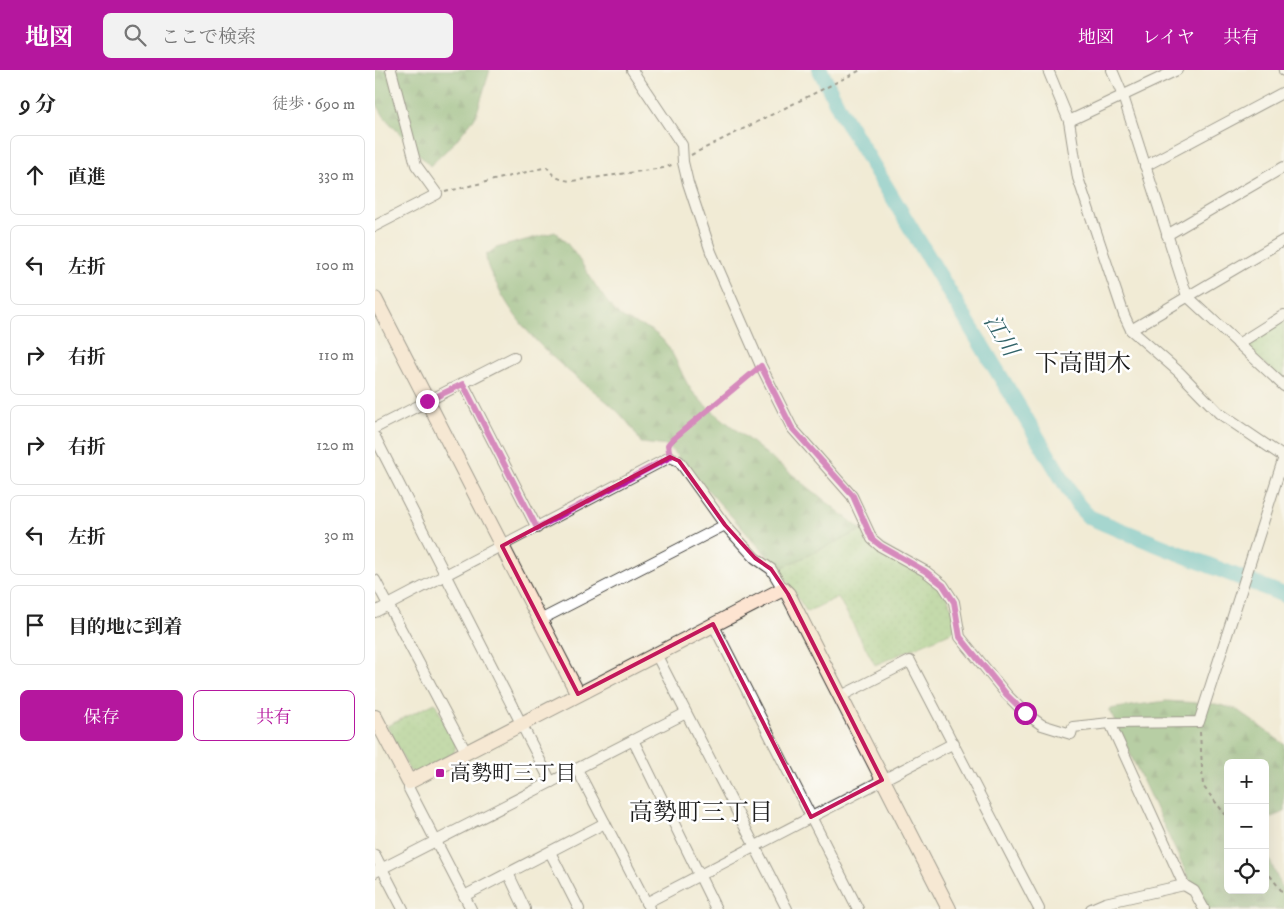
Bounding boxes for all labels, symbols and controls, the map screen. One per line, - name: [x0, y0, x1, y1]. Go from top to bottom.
- search box: [103, 13, 453, 58]
- icon: search: [121, 21, 149, 49]
- text: 地図: [25, 23, 73, 53]
- text: ここで検索: [161, 26, 256, 49]
- text: 地図: [1078, 27, 1114, 49]
- text: レイヤ: [1142, 27, 1195, 49]
- text: 共有: [1223, 27, 1259, 49]
- text: 9 分: [20, 92, 56, 118]
- text: 徒歩 · 690 m: [272, 94, 355, 114]
- icon: ahead: [21, 161, 49, 189]
- text: 330 m: [318, 165, 354, 185]
- text: 直進: [68, 166, 106, 189]
- icon: left: [21, 251, 49, 279]
- text: 100 m: [316, 255, 354, 275]
- text: 左折: [68, 256, 106, 279]
- water label: 江川: [978, 310, 1025, 363]
- icon: right: [21, 341, 49, 369]
- text: 110 m: [318, 345, 354, 365]
- text: 右折: [68, 346, 106, 369]
- district label: 下高間木: [1035, 349, 1131, 379]
- route end: [416, 390, 439, 413]
- icon: right: [21, 431, 49, 459]
- text: 120 m: [316, 435, 354, 455]
- text: 右折: [68, 436, 106, 459]
- icon: left: [21, 521, 49, 549]
- text: 30 m: [324, 525, 354, 545]
- text: 左折: [68, 526, 106, 549]
- icon: arrive: [21, 611, 49, 639]
- text: 目的地に到着: [68, 616, 182, 639]
- button: 保存: [20, 690, 183, 741]
- button: 共有: [193, 690, 355, 741]
- route start: [1014, 702, 1037, 725]
- map controls: [1224, 759, 1269, 894]
- button: +: [1224, 759, 1269, 804]
- place label: 高勢町三丁目: [450, 761, 576, 787]
- marker: 高勢町三丁目: [434, 767, 446, 779]
- district label: 高勢町三丁目: [629, 798, 773, 828]
- button: −: [1224, 804, 1269, 849]
- button: locate: [1224, 849, 1269, 894]

